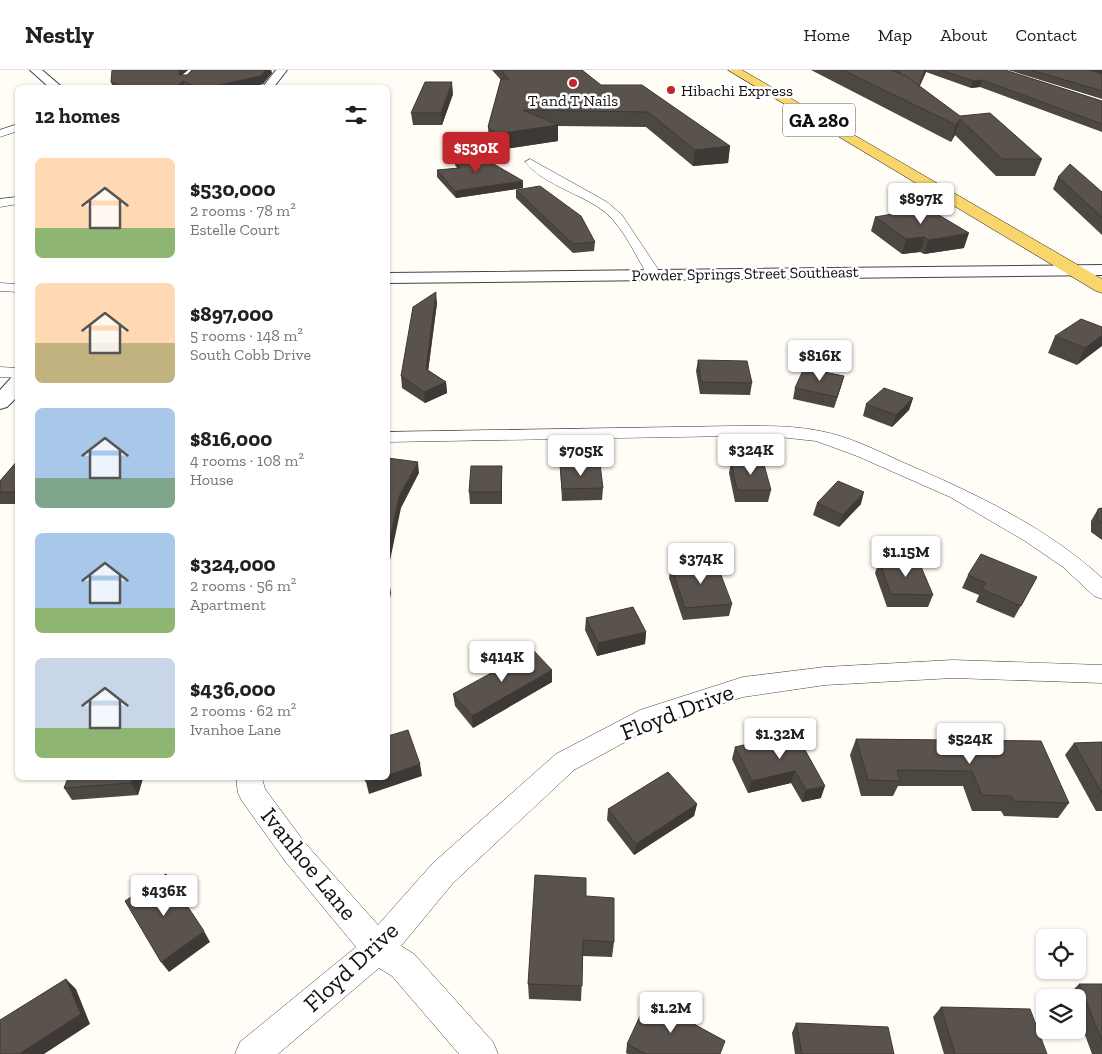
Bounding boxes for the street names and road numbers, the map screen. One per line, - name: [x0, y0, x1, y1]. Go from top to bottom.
- road number: GA 280: [783, 104, 855, 136]
- street label: Powder Springs Street Southeast: [631, 262, 859, 285]
- street label: Floyd Drive: [616, 677, 737, 746]
- street label: Ivanhoe Lane: [255, 801, 364, 926]
- street label: Floyd Drive: [297, 916, 404, 1018]

